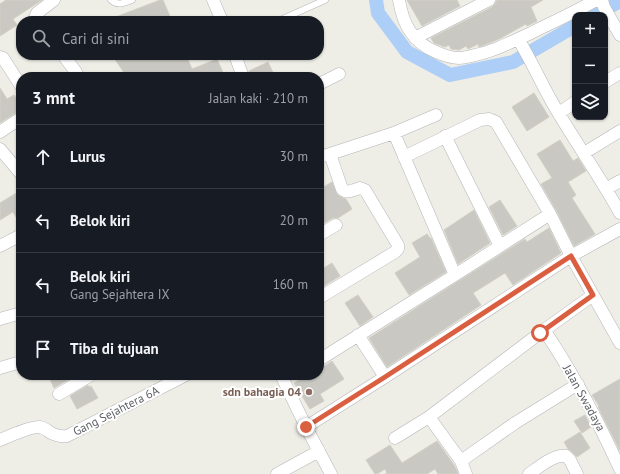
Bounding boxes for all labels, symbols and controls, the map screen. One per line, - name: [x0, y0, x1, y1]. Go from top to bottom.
- map controls: [572, 12, 608, 120]
- button: +: [572, 12, 608, 48]
- search box: [16, 16, 324, 60]
- icon: search: [30, 27, 52, 49]
- text: Cari di sini: [62, 29, 130, 48]
- button: −: [572, 48, 608, 84]
- button: layers: [572, 84, 608, 120]
- text: 3 mnt: [32, 87, 75, 109]
- text: Jalan kaki · 210 m: [209, 90, 308, 107]
- icon: ahead: [32, 146, 54, 168]
- text: Lurus: [70, 147, 105, 166]
- text: 30 m: [280, 148, 308, 165]
- icon: left: [32, 210, 54, 232]
- text: Belok kiri: [70, 211, 130, 230]
- text: 20 m: [280, 212, 308, 229]
- text: Belok kiri: [70, 267, 130, 286]
- icon: left: [32, 274, 54, 296]
- text: 160 m: [273, 276, 308, 293]
- text: Gang Sejahtera IX: [70, 286, 170, 303]
- route start: [531, 324, 549, 342]
- icon: arrive: [32, 338, 54, 360]
- text: Tiba di tujuan: [70, 339, 159, 358]
- street label: Jalan Swadaya: [560, 361, 609, 434]
- street label: Gang Sejahtera 6A: [70, 382, 161, 439]
- place label: sdn bahagia 04: [223, 384, 301, 399]
- marker: sdn bahagia 04: [304, 387, 314, 397]
- route end: [297, 418, 315, 436]

